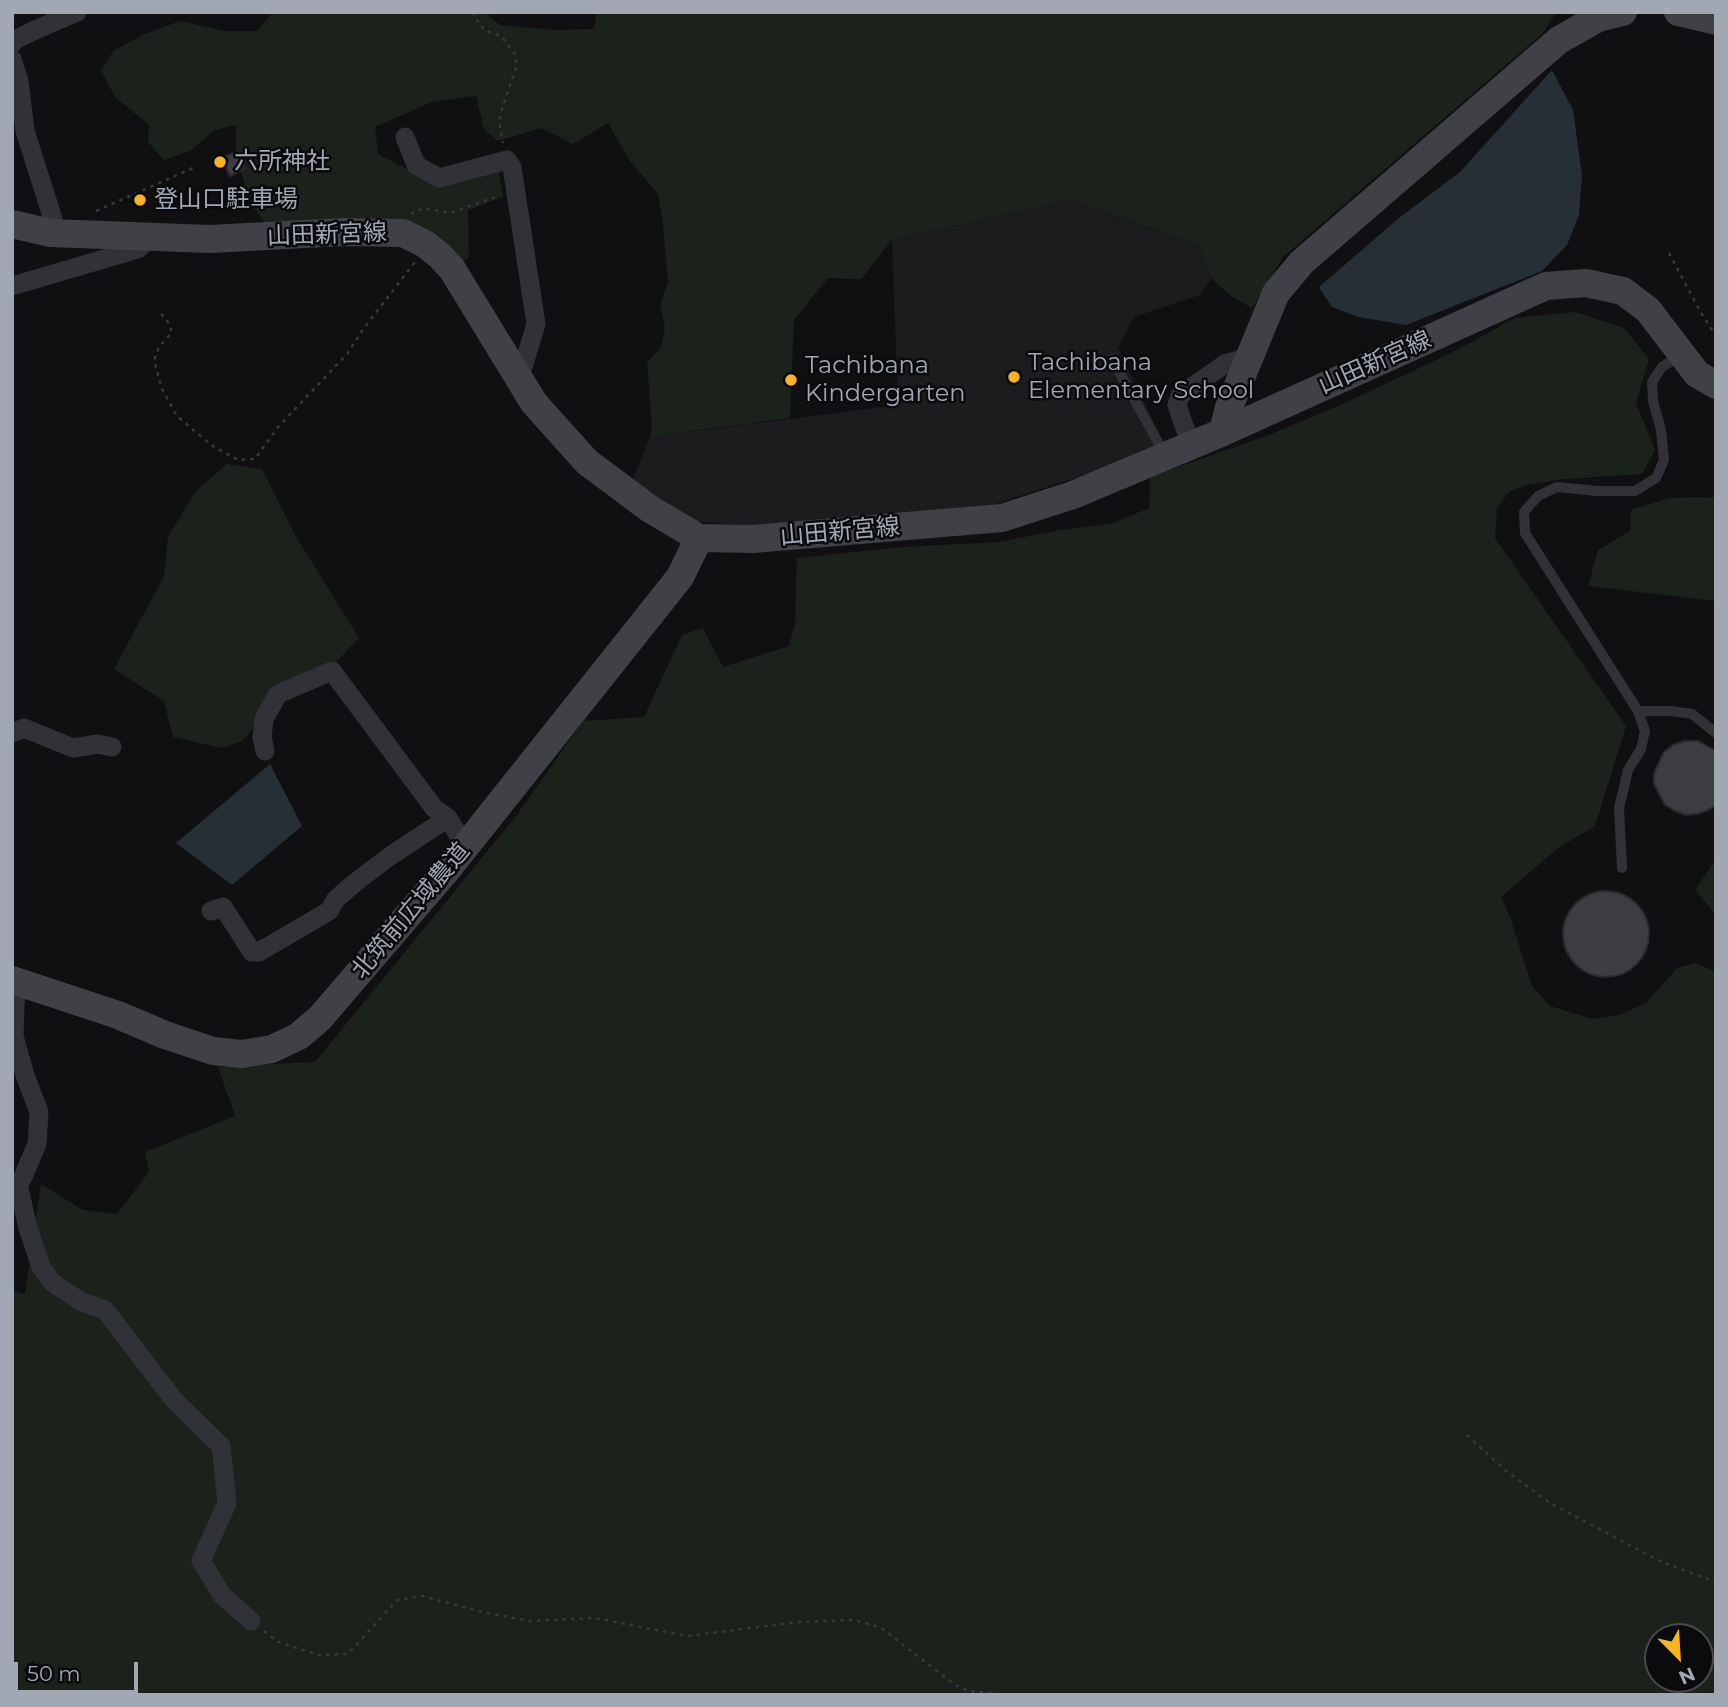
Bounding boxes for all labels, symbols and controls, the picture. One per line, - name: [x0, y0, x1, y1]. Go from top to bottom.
- place label: 六所神社: [234, 148, 330, 176]
- marker: 六所神社: [212, 154, 228, 170]
- place label: 登山口駐車場: [154, 186, 298, 214]
- marker: 登山口駐車場: [132, 192, 148, 208]
- street label: 山田新宮線: [267, 219, 387, 251]
- street label: 山田新宮線: [1314, 325, 1436, 401]
- place label: Tachibana Elementary School: [1028, 349, 1254, 405]
- place label: Tachibana Kindergarten: [805, 352, 965, 408]
- marker: Tachibana Elementary School: [1006, 369, 1022, 385]
- marker: Tachibana Kindergarten: [783, 372, 799, 388]
- street label: 山田新宮線: [779, 512, 901, 552]
- street label: 北筑前広域農道: [346, 837, 476, 985]
- north arrow: [1644, 1623, 1714, 1693]
- scale bar: [18, 1648, 142, 1692]
- text: 50 m: [27, 1661, 81, 1686]
- text: N: [1675, 1662, 1699, 1689]

